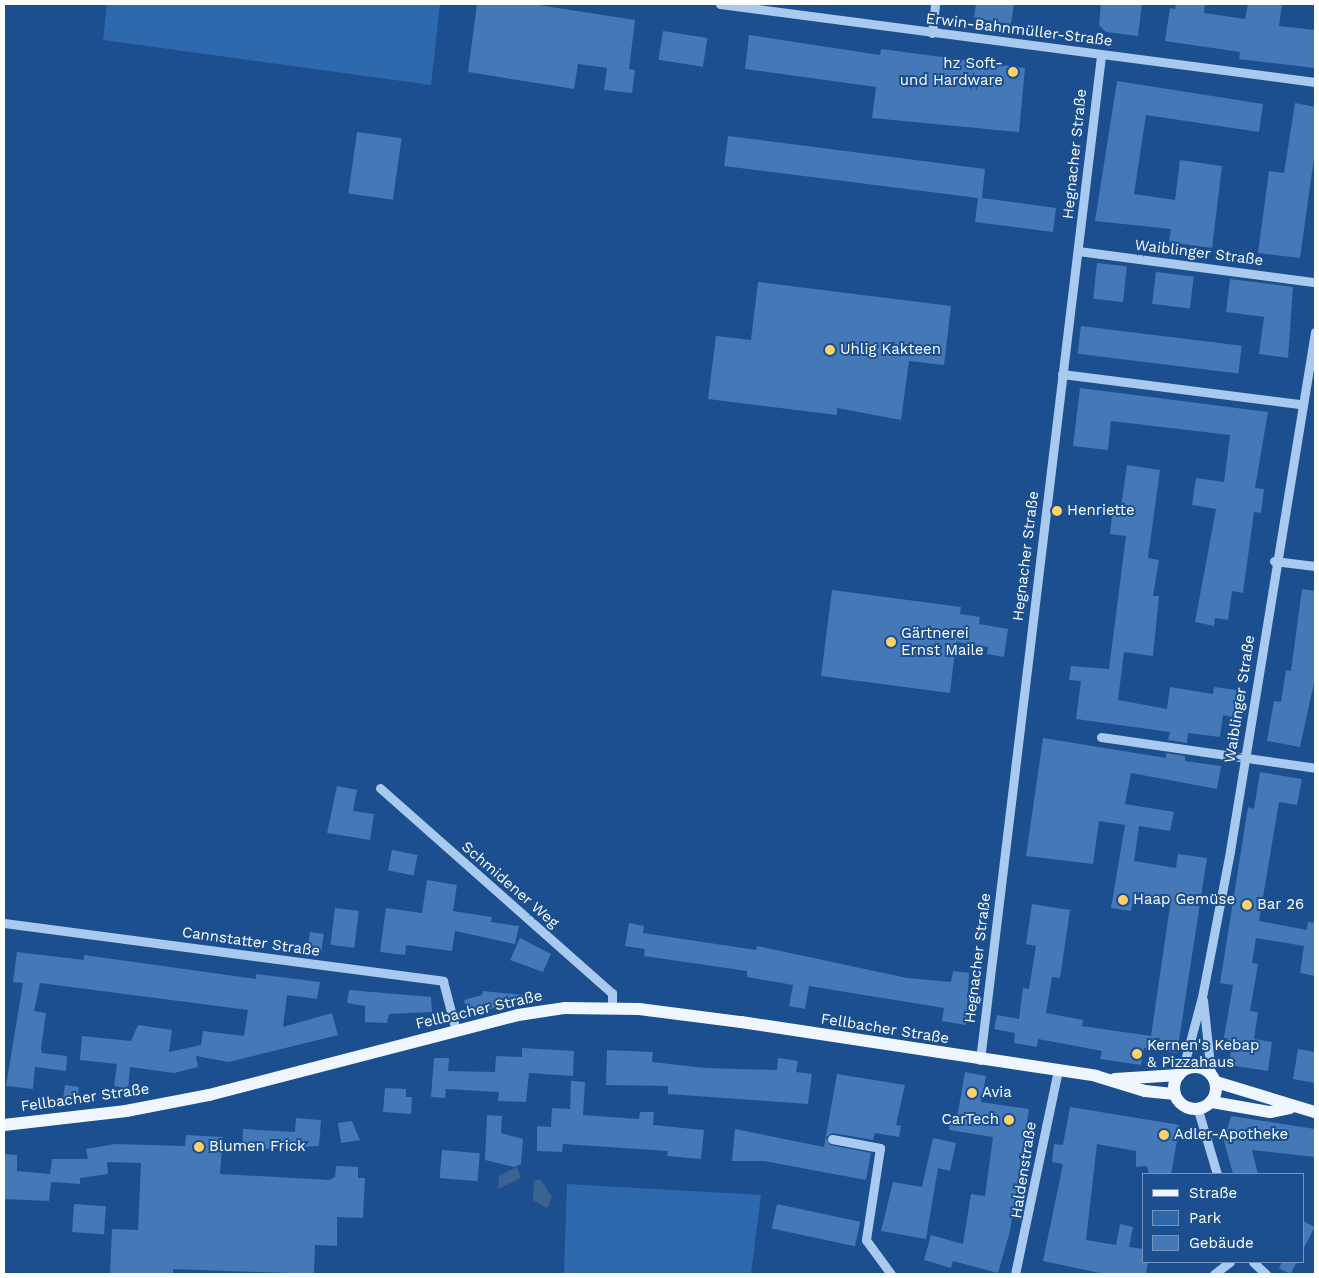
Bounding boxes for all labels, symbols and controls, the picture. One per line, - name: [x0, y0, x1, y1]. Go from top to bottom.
- street label: Erwin-Bahnmüller-Straße: [925, 10, 1113, 50]
- place label: hz Soft- und Hardware: [900, 54, 1003, 89]
- marker: hz Soft- und Hardware: [1007, 66, 1019, 78]
- street label: Hegnacher Straße: [1059, 88, 1091, 220]
- street label: Waiblinger Straße: [1134, 236, 1264, 270]
- place label: Uhlig Kakteen: [840, 341, 941, 359]
- marker: Uhlig Kakteen: [824, 344, 836, 356]
- street label: Hegnacher Straße: [1009, 490, 1043, 622]
- place label: Henriette: [1067, 502, 1135, 520]
- marker: Henriette: [1051, 505, 1063, 517]
- place label: Gärtnerei Ernst Maile: [901, 624, 984, 659]
- street label: Waiblinger Straße: [1221, 634, 1259, 764]
- marker: Gärtnerei Ernst Maile: [885, 636, 897, 648]
- street label: Schmidener Weg: [458, 838, 562, 932]
- place label: Haap Gemüse: [1133, 891, 1235, 909]
- street label: Hegnacher Straße: [961, 892, 995, 1024]
- marker: Haap Gemüse: [1117, 894, 1129, 906]
- place label: Bar 26: [1257, 896, 1304, 914]
- marker: Bar 26: [1241, 899, 1253, 911]
- street label: Cannstatter Straße: [181, 923, 321, 961]
- street label: Fellbacher Straße: [414, 987, 544, 1033]
- street label: Fellbacher Straße: [819, 1010, 951, 1048]
- place label: Kernen's Kebap & Pizzahaus: [1147, 1036, 1259, 1071]
- marker: Kernen's Kebap & Pizzahaus: [1131, 1048, 1143, 1060]
- street label: Fellbacher Straße: [19, 1080, 151, 1116]
- place label: Avia: [982, 1084, 1012, 1102]
- marker: Avia: [966, 1087, 978, 1099]
- place label: CarTech: [941, 1111, 999, 1129]
- marker: CarTech: [1003, 1114, 1015, 1126]
- street label: Haldenstraße: [1007, 1120, 1041, 1220]
- place label: Adler-Apotheke: [1174, 1126, 1288, 1144]
- marker: Adler-Apotheke: [1158, 1129, 1170, 1141]
- place label: Blumen Frick: [209, 1138, 306, 1156]
- marker: Blumen Frick: [193, 1141, 205, 1153]
- legend: [1142, 1173, 1304, 1263]
- text: Straße: [1189, 1184, 1237, 1202]
- text: Park: [1189, 1209, 1221, 1227]
- text: Gebäude: [1189, 1234, 1254, 1252]

